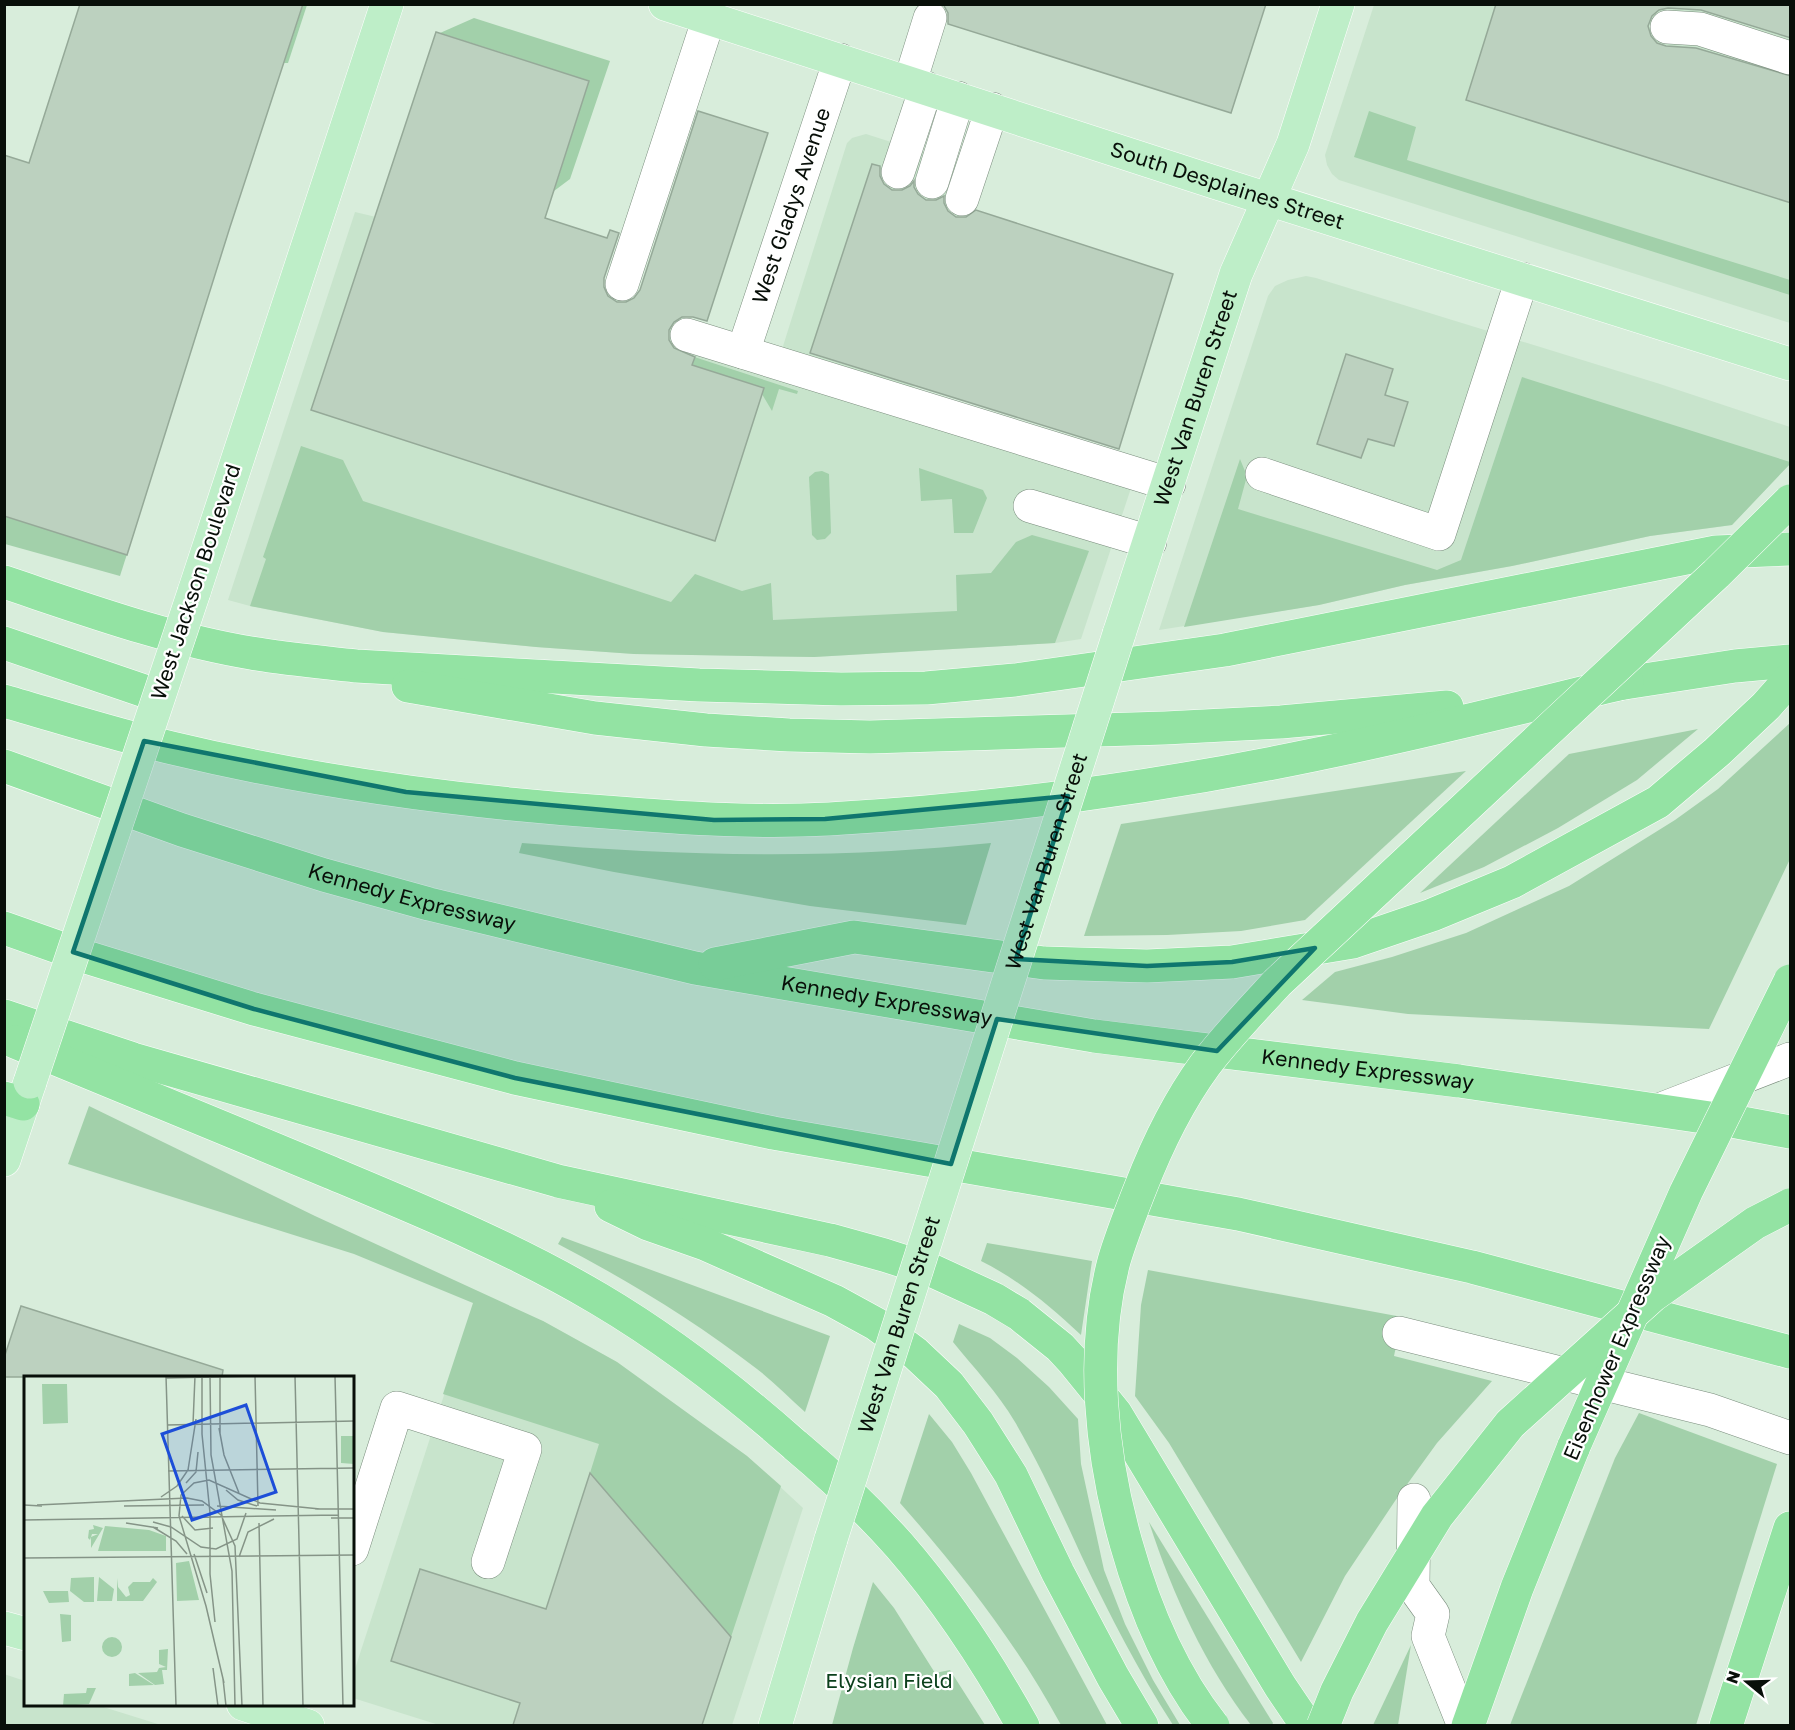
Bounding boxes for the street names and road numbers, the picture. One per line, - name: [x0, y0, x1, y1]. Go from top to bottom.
- street label: West Gladys Avenue: [746, 104, 835, 307]
- street label: South Desplaines Street: [1107, 135, 1348, 234]
- street label: West Van Buren Street: [1147, 286, 1242, 510]
- street label: West Jackson Boulevard: [145, 460, 246, 703]
- street label: West Van Buren Street: [999, 749, 1092, 973]
- street label: Kennedy Expressway: [305, 857, 519, 937]
- street label: Kennedy Expressway: [779, 969, 995, 1030]
- street label: Kennedy Expressway: [1260, 1043, 1476, 1095]
- street label: West Van Buren Street: [852, 1212, 945, 1436]
- street label: Eisenhower Expressway: [1557, 1231, 1675, 1464]

